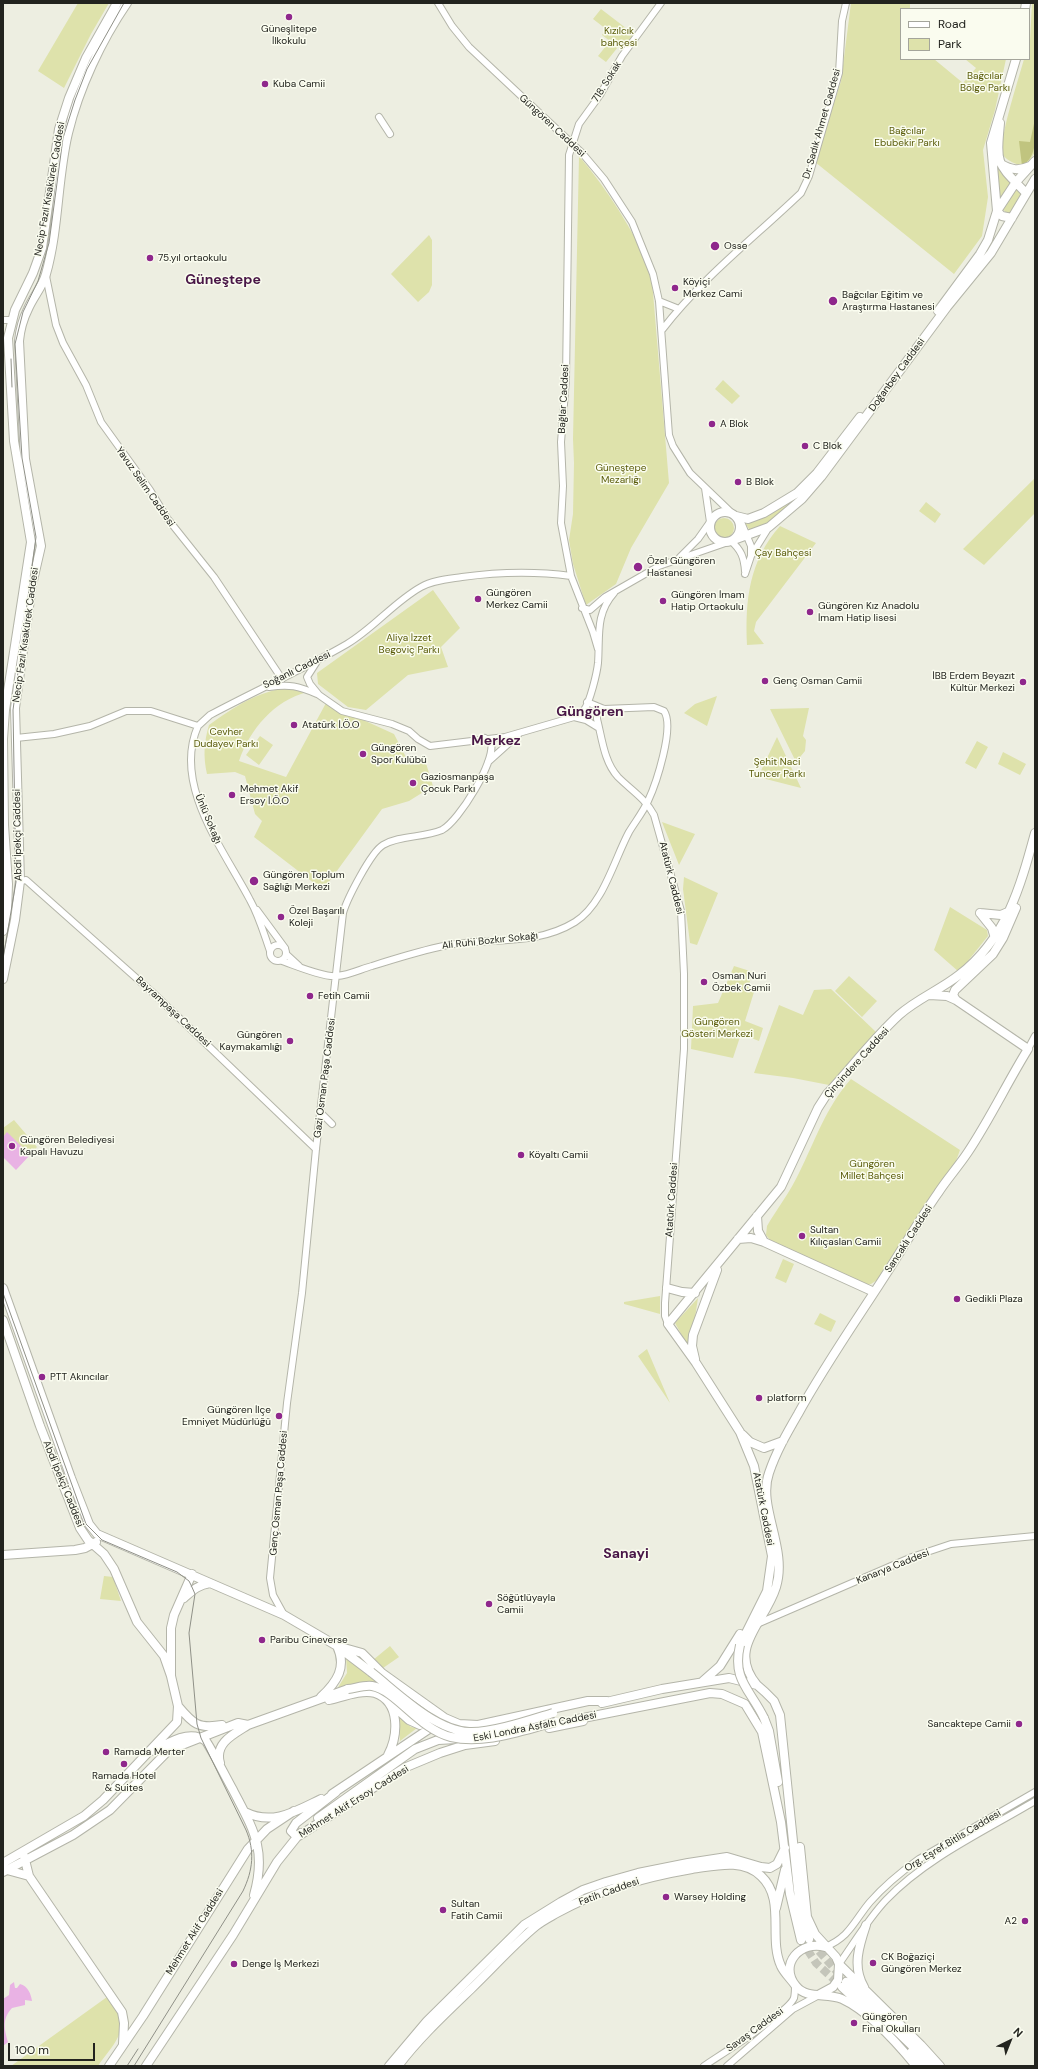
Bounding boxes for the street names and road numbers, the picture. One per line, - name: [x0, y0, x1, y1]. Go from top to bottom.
- street label: 718. Sokak: [590, 59, 624, 105]
- street label: Dr. Sadık Ahmet Caddesi: [801, 68, 843, 180]
- street label: Güngören Caddesi: [516, 92, 588, 160]
- street label: Necip Fazıl Kısakürek Caddesi: [32, 121, 68, 257]
- street label: Doğanbey Caddesi: [866, 336, 928, 414]
- street label: Bağlar Caddesi: [556, 364, 572, 434]
- street label: Yavuz Selim Caddesi: [113, 445, 177, 529]
- street label: Necip Fazıl Kısakürek Caddesi: [11, 567, 41, 703]
- street label: Soğanlı Caddesi: [261, 648, 333, 692]
- street label: Abdi İpekçi Caddesi: [11, 789, 25, 881]
- street label: Ünlü Sokağı: [192, 792, 224, 846]
- street label: Atatürk Caddesi: [656, 840, 686, 916]
- street label: Ali Ruhi Bozkır Sokağı: [441, 930, 539, 952]
- street label: Bayrampaşa Caddesi: [133, 974, 213, 1050]
- street label: Gazi Osman Paşa Caddesi: [312, 1017, 338, 1139]
- street label: Çinçindere Caddesi: [822, 1025, 892, 1101]
- street label: Atatürk Caddesi: [663, 1162, 681, 1238]
- street label: Sancaklı Caddesi: [883, 1203, 935, 1275]
- street label: Genç Osman Paşa Caddesi: [268, 1430, 290, 1556]
- street label: Abdi İpekçi Caddesi: [40, 1439, 86, 1529]
- street label: Atatürk Caddesi: [750, 1471, 776, 1547]
- street label: Kanarya Caddesi: [855, 1547, 931, 1587]
- street label: Eski Londra Asfaltı Caddesi: [472, 1709, 598, 1745]
- street label: Mehmet Akif Ersoy Caddesi: [297, 1763, 411, 1841]
- street label: Org. Eşref Bitlis Caddesi: [903, 1807, 1003, 1875]
- street label: Fatih Caddesi: [577, 1876, 641, 1908]
- street label: Mehmet Akif Caddesi: [164, 1887, 226, 1977]
- street label: Savaş Caddesi: [724, 2005, 786, 2055]

